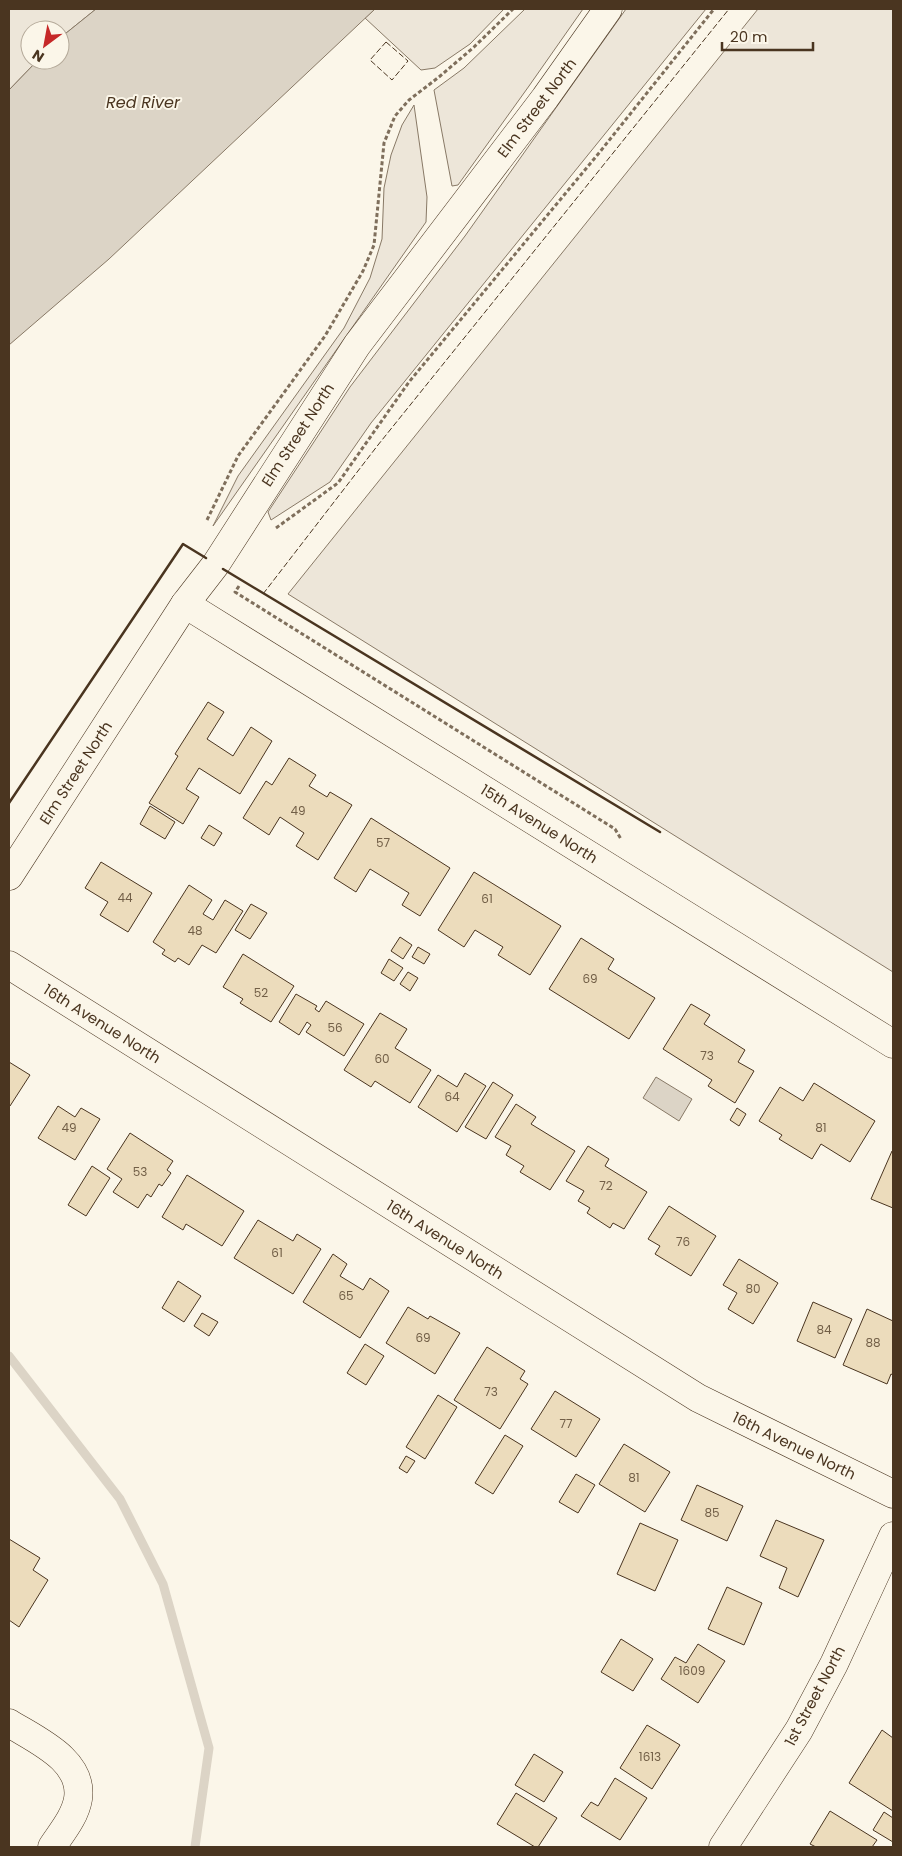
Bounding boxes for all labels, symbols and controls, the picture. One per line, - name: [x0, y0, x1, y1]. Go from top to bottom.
- north arrow: [20, 20, 70, 70]
- scale bar: [722, 20, 813, 52]
- text: 20 m: [730, 26, 768, 47]
- text: N: [28, 45, 48, 67]
- street label: Elm Street North: [492, 54, 581, 162]
- water label: Red River: [106, 91, 181, 114]
- street label: Elm Street North: [256, 379, 339, 491]
- street label: Elm Street North: [34, 717, 117, 829]
- street label: 15th Avenue North: [477, 779, 602, 868]
- house number: 49: [290, 802, 306, 819]
- house number: 57: [376, 834, 390, 851]
- house number: 44: [117, 889, 133, 906]
- house number: 61: [481, 890, 493, 907]
- house number: 48: [187, 922, 203, 939]
- house number: 69: [582, 970, 598, 987]
- street label: 16th Avenue North: [40, 979, 165, 1068]
- house number: 52: [254, 984, 268, 1001]
- house number: 56: [327, 1019, 343, 1036]
- house number: 73: [700, 1047, 714, 1064]
- house number: 60: [374, 1050, 390, 1067]
- house number: 64: [444, 1088, 460, 1105]
- house number: 49: [61, 1119, 77, 1136]
- house number: 81: [815, 1119, 827, 1136]
- house number: 53: [133, 1163, 147, 1180]
- house number: 72: [599, 1177, 613, 1194]
- street label: 16th Avenue North: [383, 1195, 508, 1284]
- house number: 76: [676, 1233, 690, 1250]
- house number: 61: [271, 1244, 283, 1261]
- house number: 80: [745, 1280, 761, 1297]
- house number: 65: [338, 1287, 354, 1304]
- house number: 84: [816, 1321, 832, 1338]
- house number: 69: [415, 1329, 431, 1346]
- house number: 88: [865, 1334, 881, 1351]
- house number: 73: [484, 1383, 498, 1400]
- street label: 16th Avenue North: [729, 1407, 859, 1484]
- house number: 77: [559, 1415, 573, 1432]
- house number: 81: [628, 1469, 640, 1486]
- house number: 85: [704, 1504, 720, 1521]
- street label: 1st Street North: [779, 1642, 850, 1750]
- house number: 1609: [679, 1662, 705, 1679]
- house number: 1613: [639, 1748, 661, 1765]

